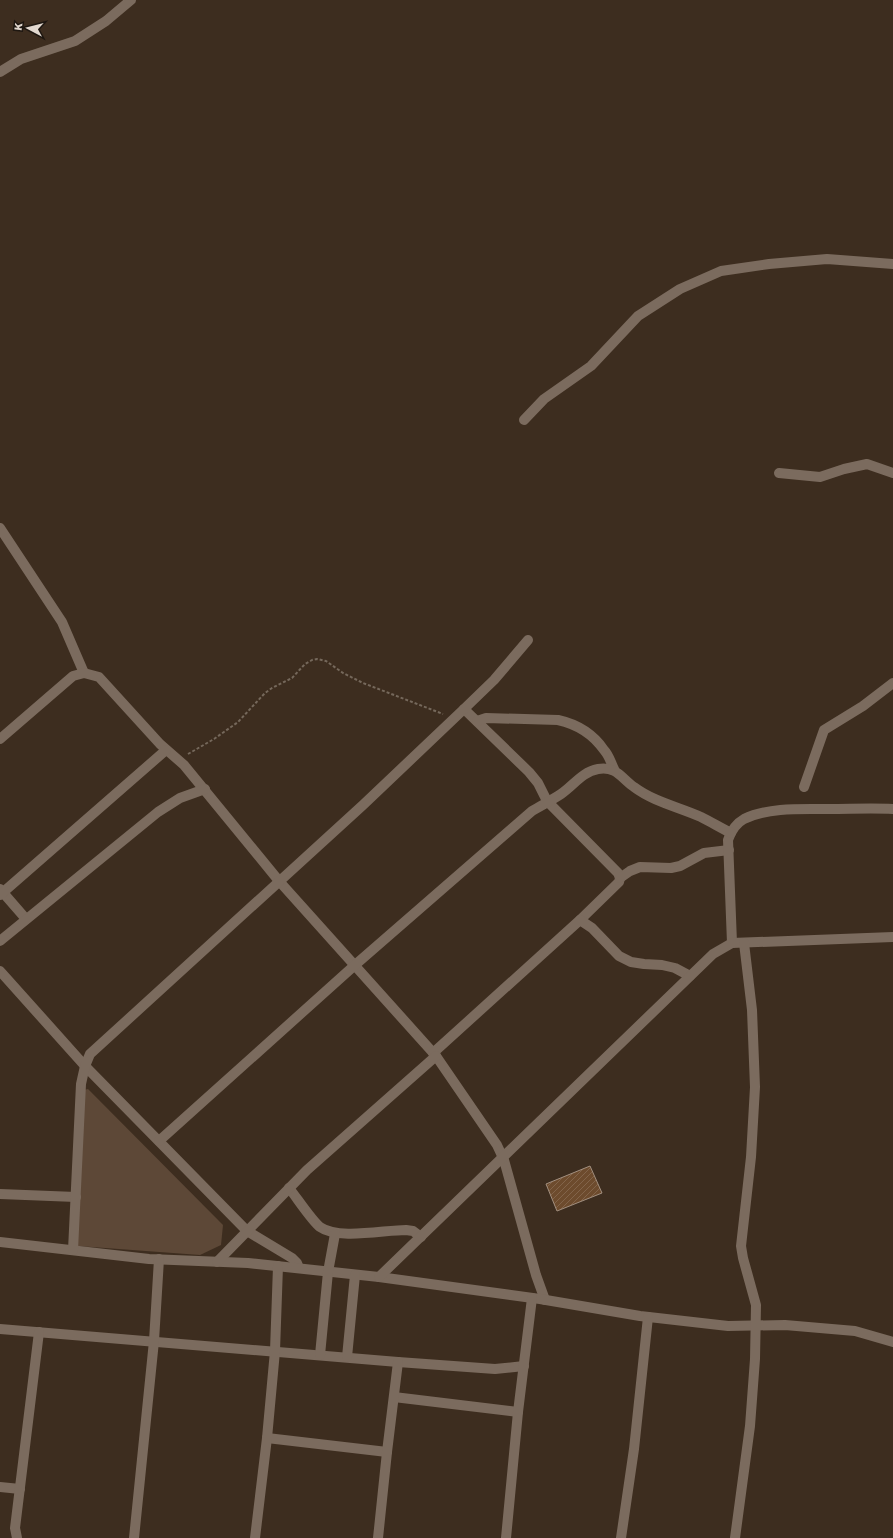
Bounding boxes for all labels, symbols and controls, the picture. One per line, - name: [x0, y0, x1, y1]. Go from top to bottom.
- north arrow: [8, 8, 48, 48]
- text: K: [12, 22, 26, 31]

